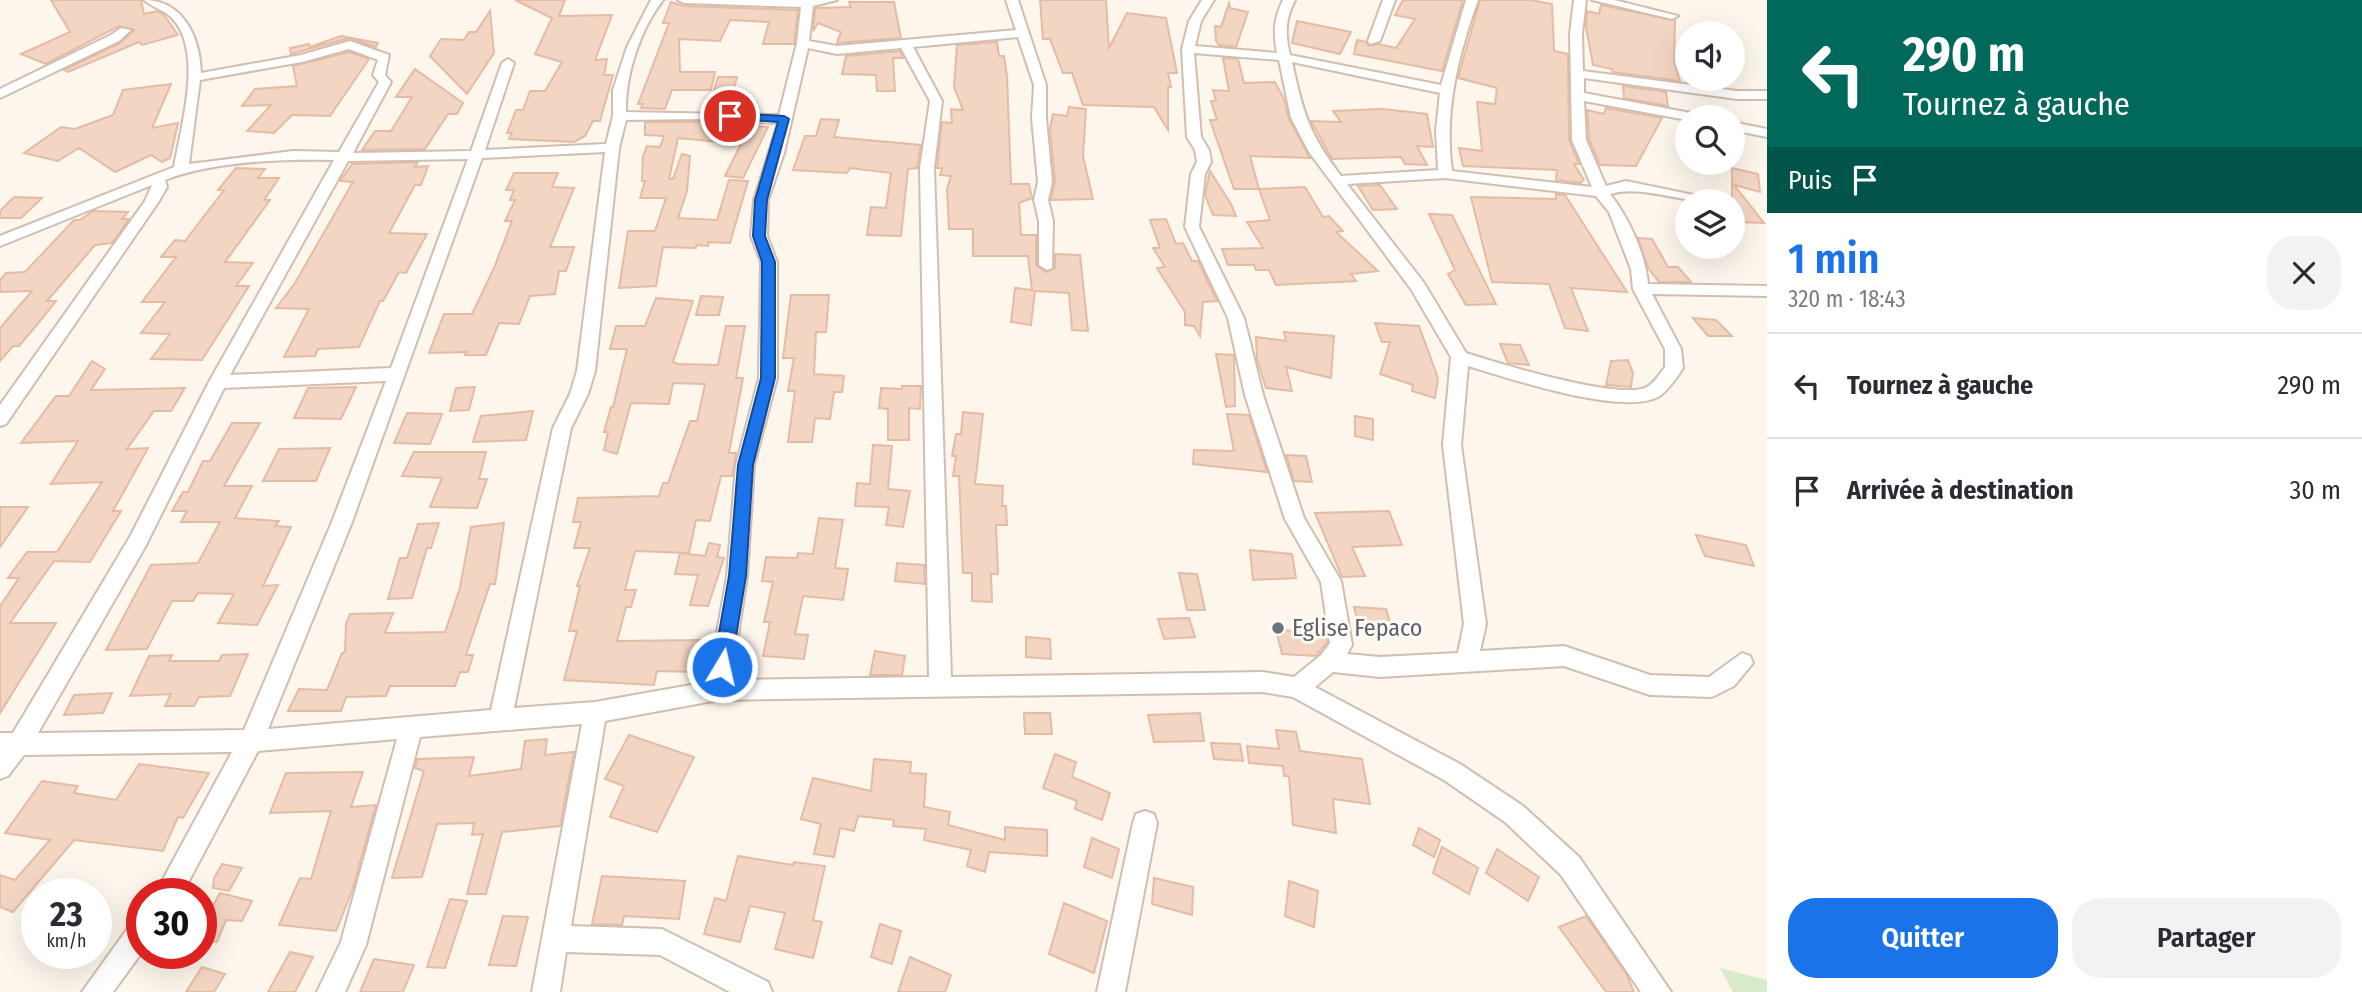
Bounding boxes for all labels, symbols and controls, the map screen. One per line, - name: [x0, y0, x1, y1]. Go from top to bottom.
- map controls: [1675, 21, 1745, 259]
- button: sound: [1675, 21, 1745, 91]
- text: 290 m: [1903, 25, 2025, 84]
- icon: left: [1788, 28, 1879, 119]
- text: Tournez à gauche: [1903, 85, 2130, 123]
- pin: [700, 86, 760, 146]
- icon: arrive: [711, 97, 749, 135]
- button: search: [1675, 105, 1745, 175]
- icon: arrive: [1846, 161, 1884, 199]
- text: Puis: [1788, 165, 1832, 196]
- button: layers: [1675, 189, 1745, 259]
- text: 1 min: [1788, 234, 1879, 284]
- button: close: [2267, 236, 2341, 310]
- text: 320 m · 18:43: [1788, 285, 1906, 313]
- icon: left: [1788, 367, 1826, 405]
- text: Tournez à gauche: [1847, 370, 2033, 401]
- text: 290 m: [2277, 370, 2341, 401]
- icon: arrive: [1788, 472, 1826, 510]
- text: Arrivée à destination: [1847, 475, 2074, 506]
- text: 30 m: [2290, 475, 2341, 506]
- place label: Eglise Fepaco: [1292, 614, 1422, 642]
- marker: Eglise Fepaco: [1270, 620, 1286, 636]
- position arrow: [685, 630, 759, 704]
- speed limit sign: 30: [126, 878, 217, 969]
- text: 23: [50, 893, 83, 935]
- button: Quitter: [1788, 898, 2058, 978]
- button: Partager: [2072, 898, 2341, 978]
- text: km/h: [46, 930, 87, 952]

